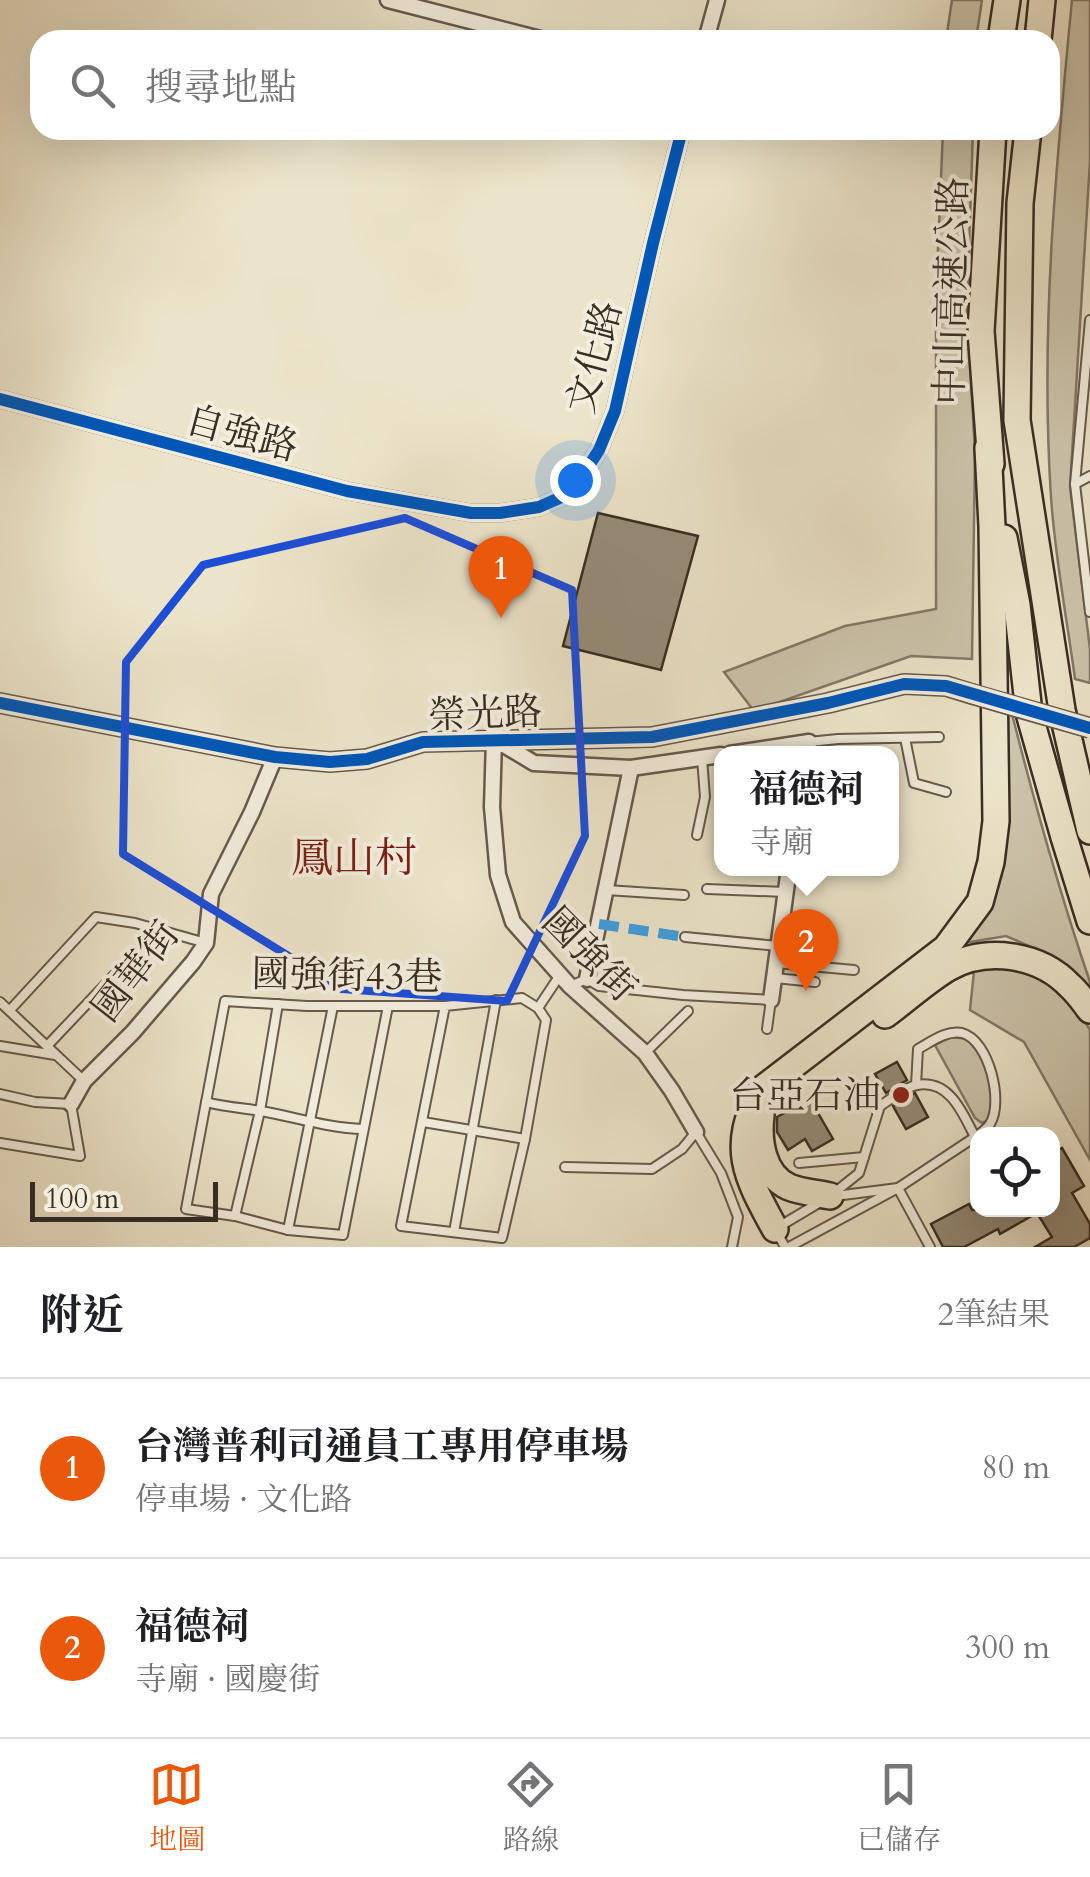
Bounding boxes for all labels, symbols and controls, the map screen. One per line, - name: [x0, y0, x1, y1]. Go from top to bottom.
- search box: [30, 30, 1060, 140]
- icon: search: [65, 58, 120, 113]
- text: 搜尋地點: [145, 62, 297, 114]
- street label: 中山高速公路: [924, 177, 980, 405]
- street label: 文化路: [555, 295, 635, 419]
- street label: 自強路: [180, 394, 304, 474]
- your location: [550, 455, 601, 506]
- pin: 1: [468, 536, 534, 618]
- street label: 榮光路: [427, 686, 543, 742]
- popup: [714, 746, 899, 876]
- text: 福德祠: [749, 764, 864, 816]
- text: 寺廟: [749, 821, 814, 865]
- district label: 鳳山村: [291, 830, 417, 887]
- street label: 國強街: [531, 896, 648, 1013]
- pin: 2: [774, 908, 838, 991]
- street label: 國華街: [80, 911, 191, 1033]
- street label: 國強街43巷: [251, 948, 443, 1004]
- place label: 台亞石油: [729, 1070, 881, 1122]
- marker: 台亞石油: [890, 1084, 912, 1106]
- map controls: [970, 1127, 1060, 1217]
- button: locate: [970, 1127, 1060, 1217]
- scale bar: [30, 1177, 218, 1222]
- text: 100 m: [45, 1180, 119, 1218]
- text: 附近: [40, 1287, 124, 1344]
- text: 2筆結果: [938, 1293, 1050, 1337]
- text: 台灣普利司通員工專用停車場: [135, 1421, 629, 1473]
- text: 1: [64, 1446, 81, 1490]
- text: 80 m: [982, 1446, 1050, 1490]
- text: 停車場 · 文化路: [135, 1478, 352, 1522]
- text: 福德祠: [135, 1601, 249, 1653]
- text: 2: [64, 1626, 81, 1670]
- text: 300 m: [965, 1626, 1050, 1670]
- text: 寺廟 · 國慶街: [135, 1658, 320, 1702]
- tab: 地圖: [149, 1757, 205, 1859]
- tab: 路線: [503, 1757, 559, 1859]
- tab: 已儲存: [857, 1757, 941, 1859]

